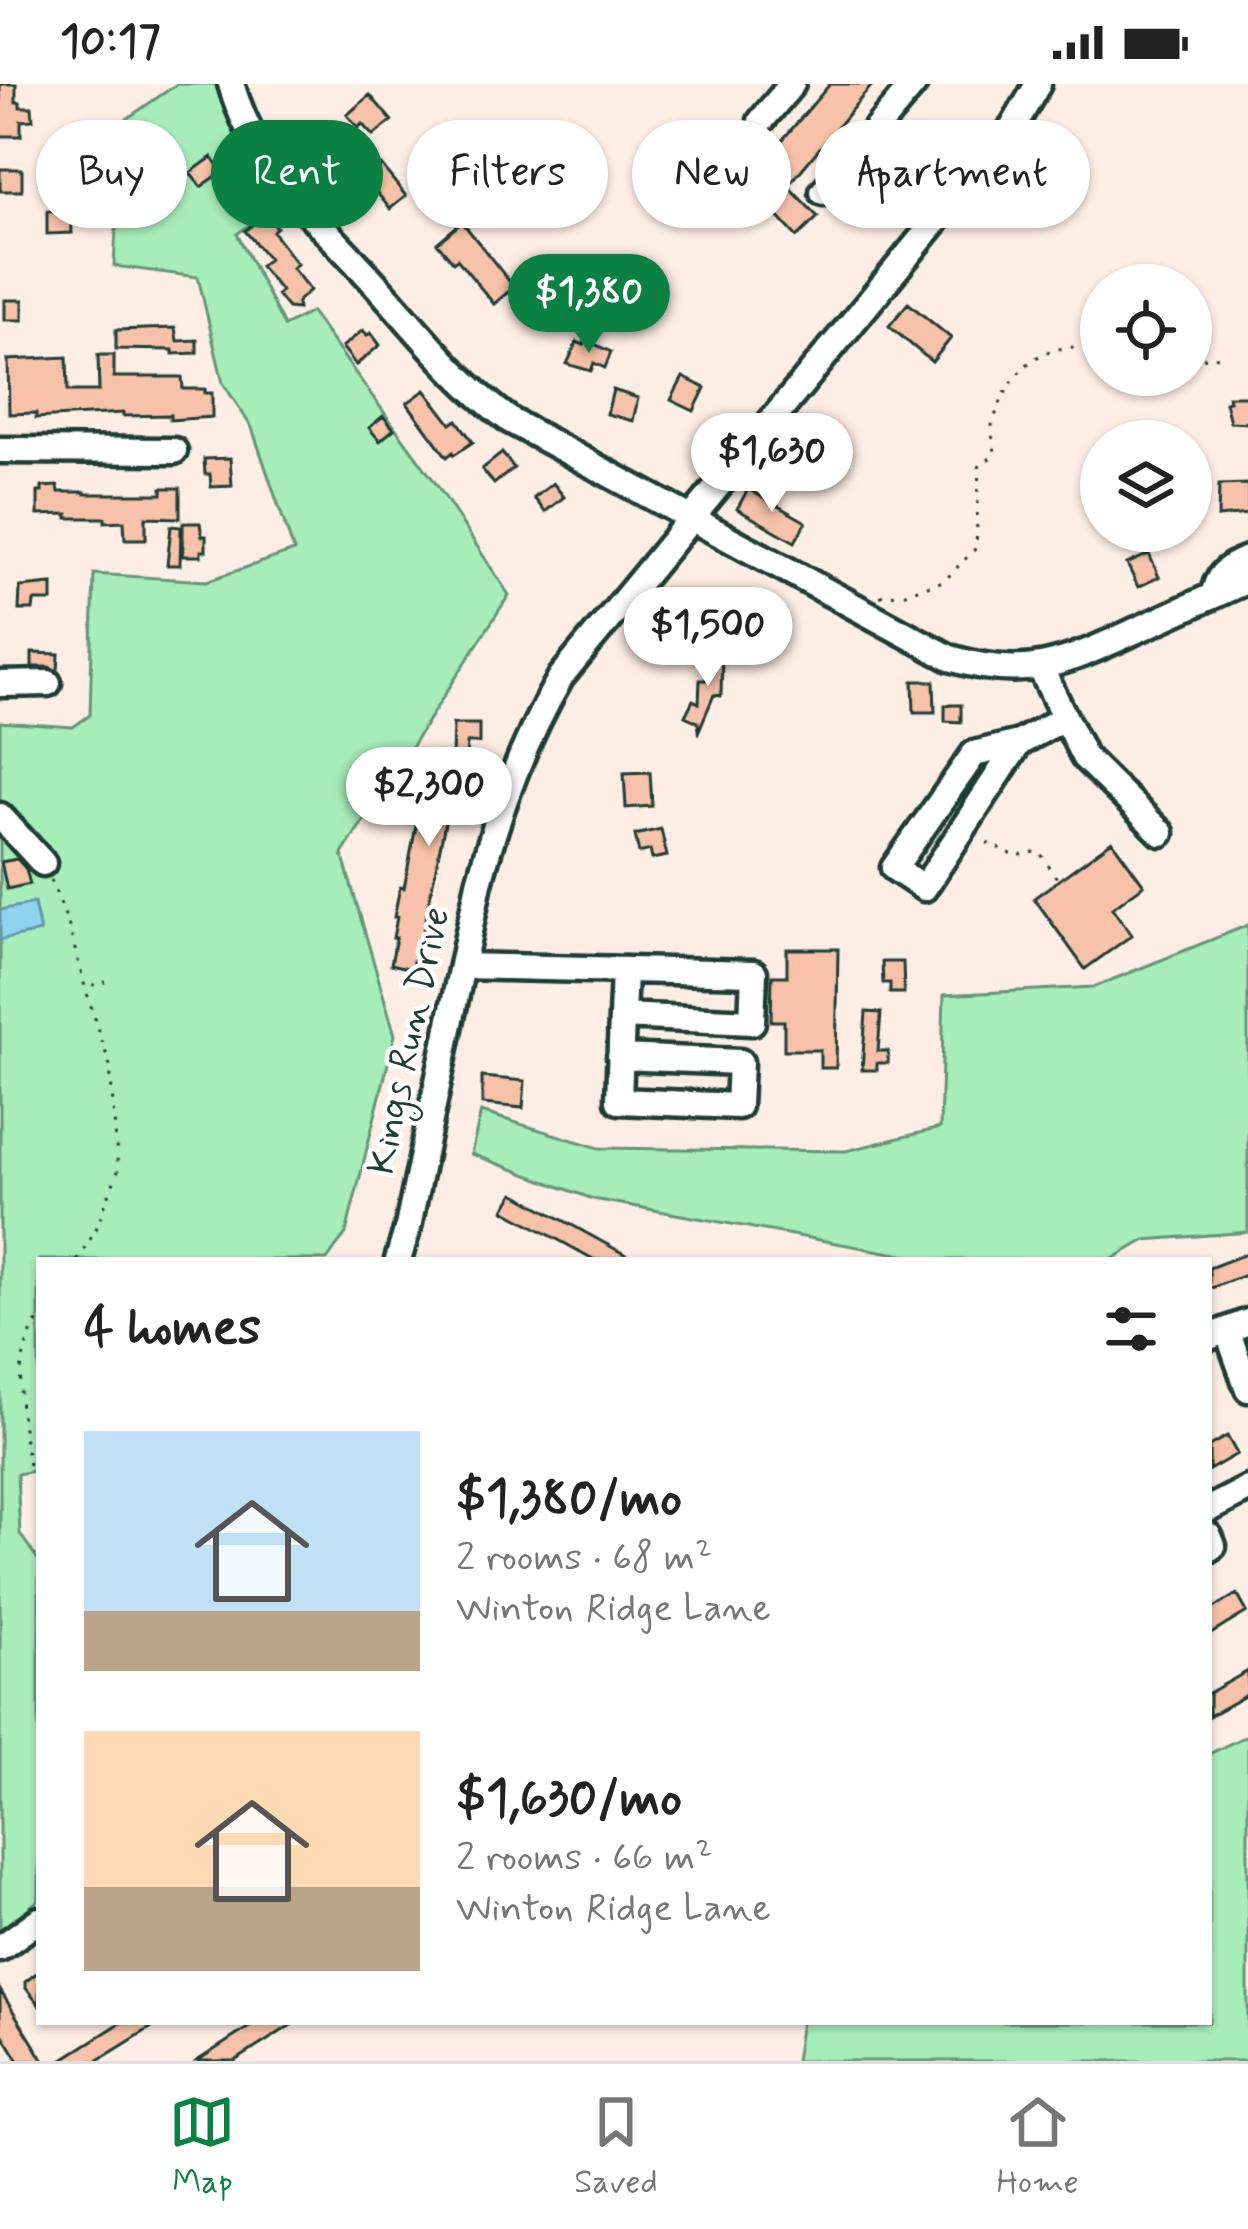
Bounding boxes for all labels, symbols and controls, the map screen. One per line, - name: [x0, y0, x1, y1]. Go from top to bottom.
- text: 10:17: [60, 13, 161, 72]
- chip: Buy: [36, 120, 187, 228]
- chip: Rent: [211, 120, 383, 228]
- chip: Filters: [407, 120, 608, 228]
- chip: New: [632, 120, 791, 228]
- chip: Apartment: [815, 120, 1090, 228]
- pin: $1,380: [491, 254, 687, 356]
- map controls: [1080, 264, 1212, 552]
- button: locate: [1080, 264, 1212, 396]
- text: $1,380: [535, 267, 643, 318]
- pin: $1,630: [674, 413, 870, 515]
- button: layers: [1080, 420, 1212, 552]
- text: $1,630: [718, 426, 826, 477]
- pin: $1,500: [610, 587, 806, 689]
- text: $1,500: [651, 600, 765, 651]
- pin: $2,300: [331, 747, 527, 849]
- text: $2,300: [373, 760, 485, 811]
- street label: Kings Run Drive: [357, 903, 466, 1180]
- text: 4 homes: [84, 1296, 261, 1362]
- icon: filters: [1098, 1296, 1164, 1362]
- text: $1,380/mo: [456, 1467, 682, 1533]
- icon: home: [180, 1479, 324, 1623]
- text: 2 rooms · 68 m²: [456, 1533, 712, 1584]
- text: Winton Ridge Lane: [456, 1584, 771, 1635]
- text: $1,630/mo: [456, 1767, 682, 1833]
- icon: home: [180, 1779, 324, 1923]
- text: 2 rooms · 66 m²: [456, 1833, 712, 1884]
- text: Winton Ridge Lane: [456, 1884, 771, 1935]
- tab: Map: [169, 2089, 235, 2205]
- tab: Saved: [574, 2089, 658, 2205]
- tab: Home: [997, 2089, 1079, 2205]

